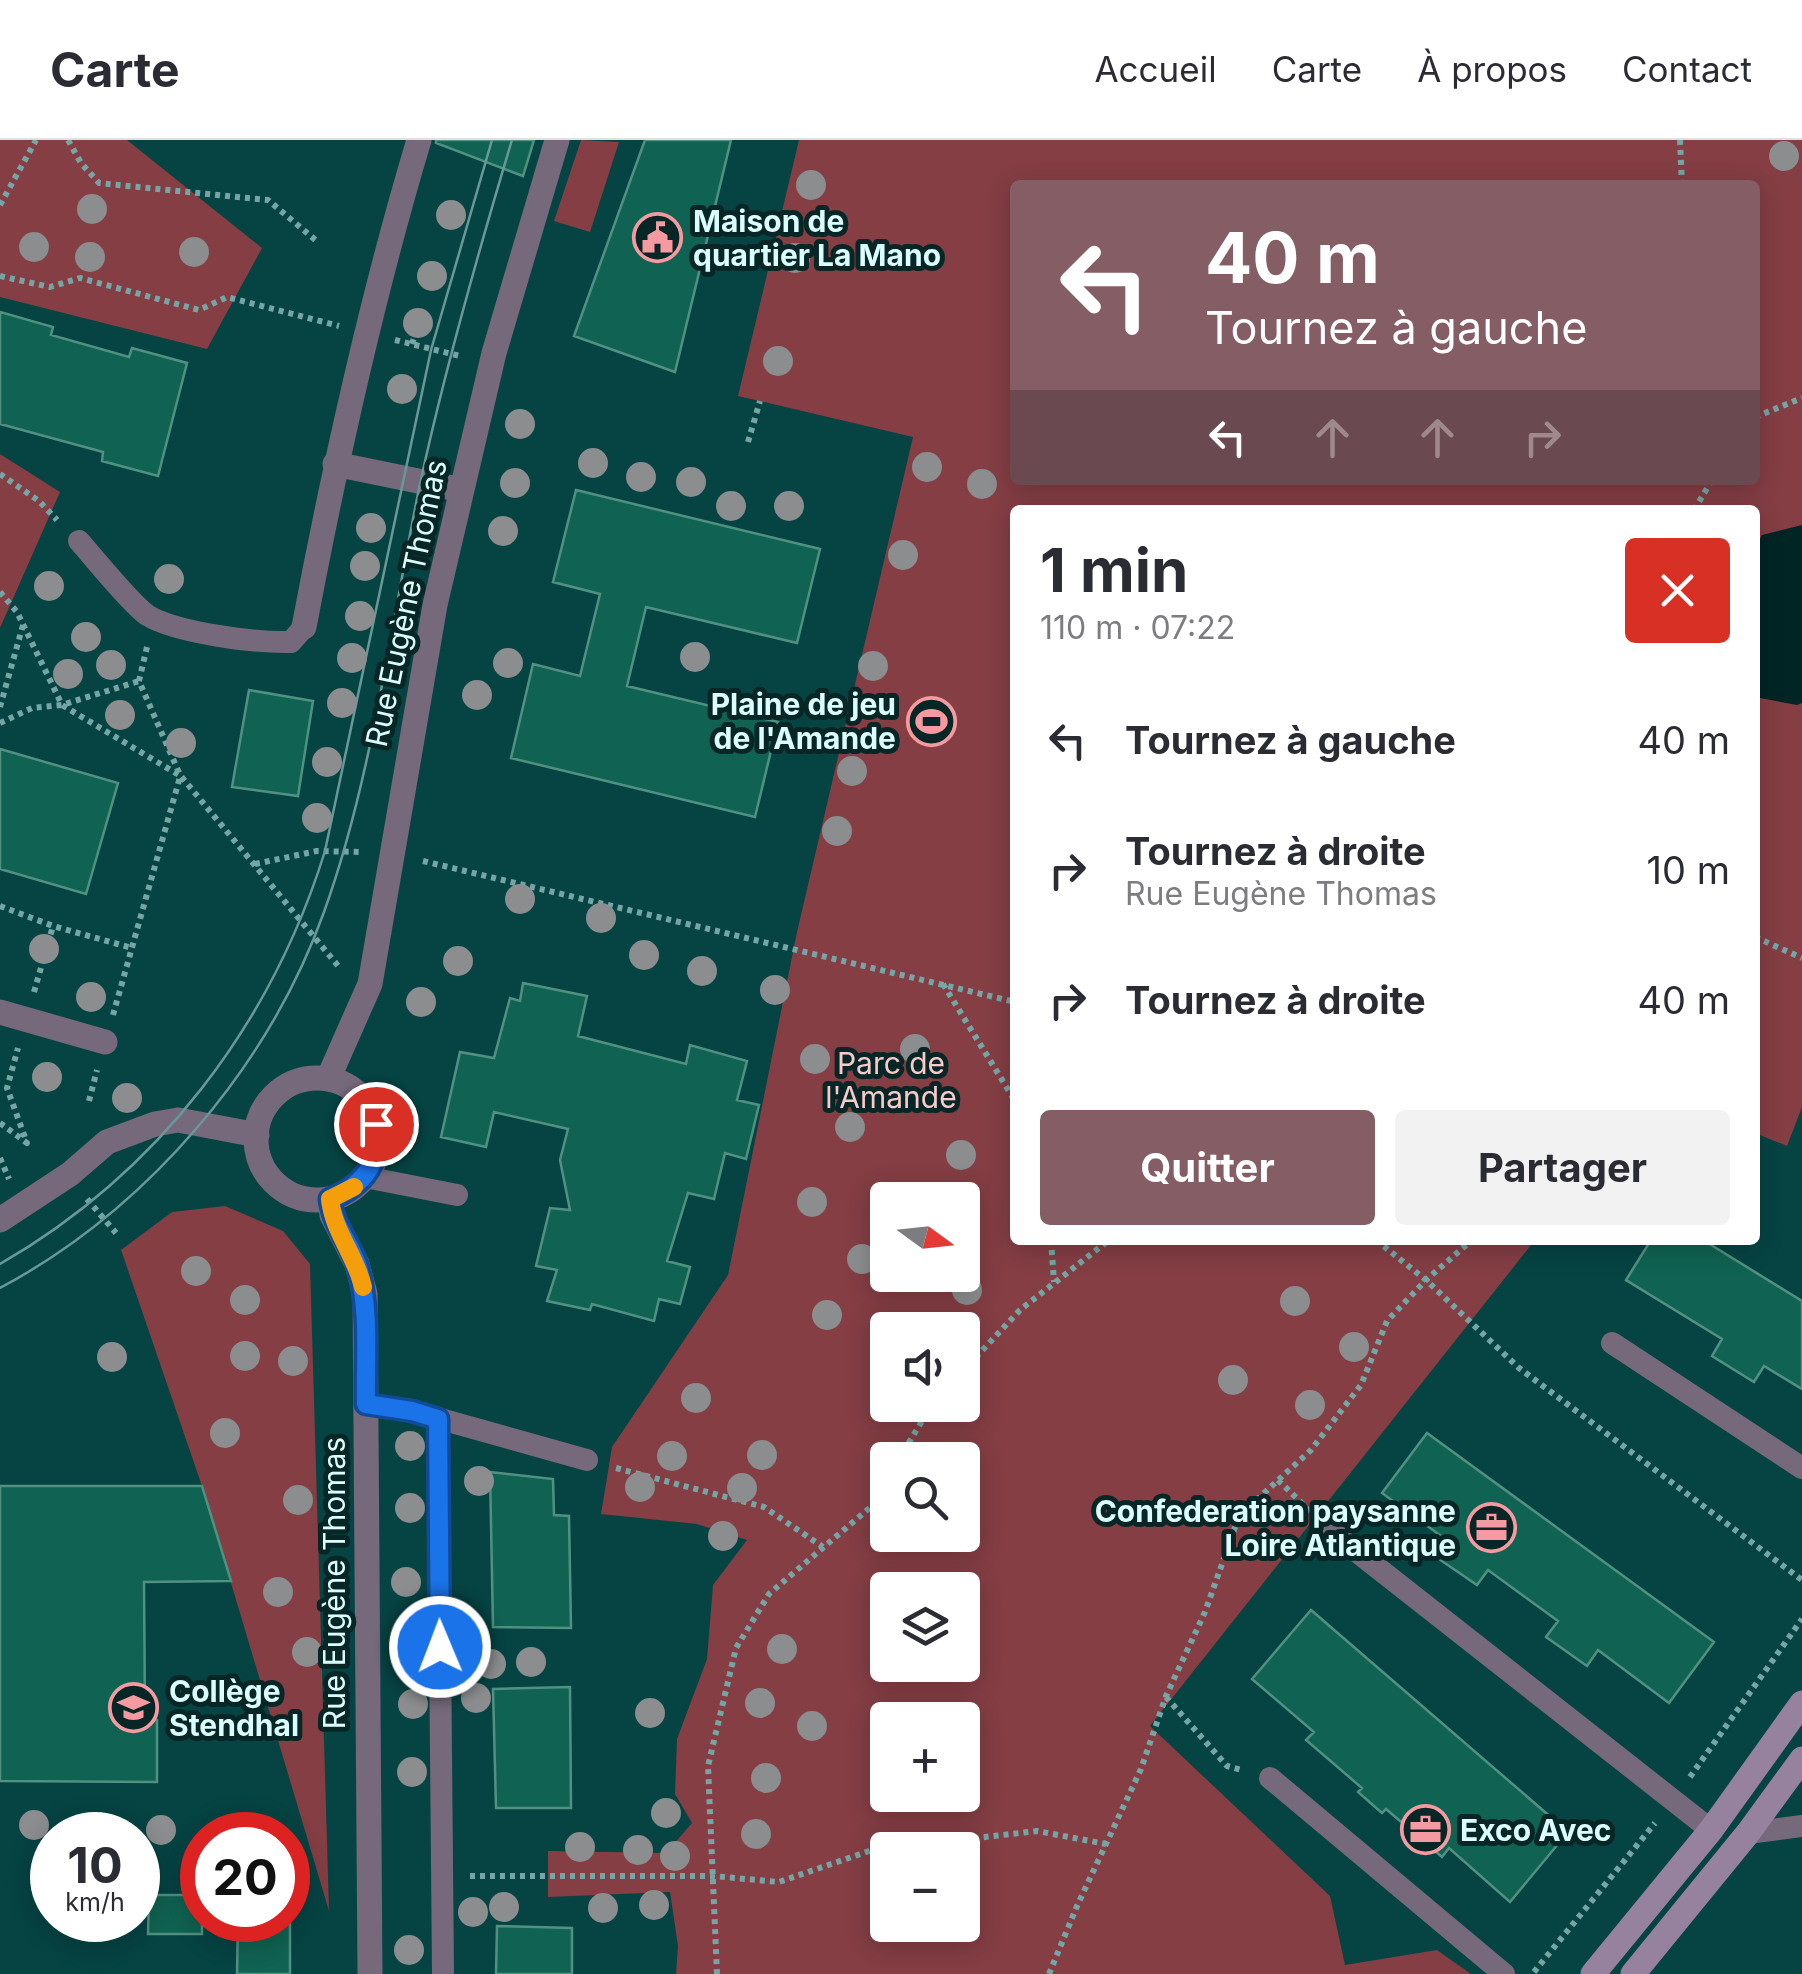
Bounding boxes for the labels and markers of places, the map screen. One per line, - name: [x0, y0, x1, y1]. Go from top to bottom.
- place label: Maison de quartier La Mano: [693, 203, 941, 273]
- public building icon: Maison de quartier La Mano: [632, 212, 684, 264]
- place label: Plaine de jeu de l'Amande: [711, 686, 896, 756]
- sports icon: Plaine de jeu de l'Amande: [905, 695, 957, 747]
- pin: [334, 1082, 419, 1167]
- place label: Confederation paysanne Loire Atlantique: [1095, 1493, 1456, 1563]
- office icon: Confederation paysanne Loire Atlantique: [1465, 1502, 1517, 1554]
- place label: Collège Stendhal: [169, 1673, 299, 1743]
- school or university icon: Collège Stendhal: [108, 1682, 160, 1734]
- office icon: Exco Avec: [1399, 1804, 1451, 1856]
- place label: Exco Avec: [1460, 1812, 1612, 1848]

